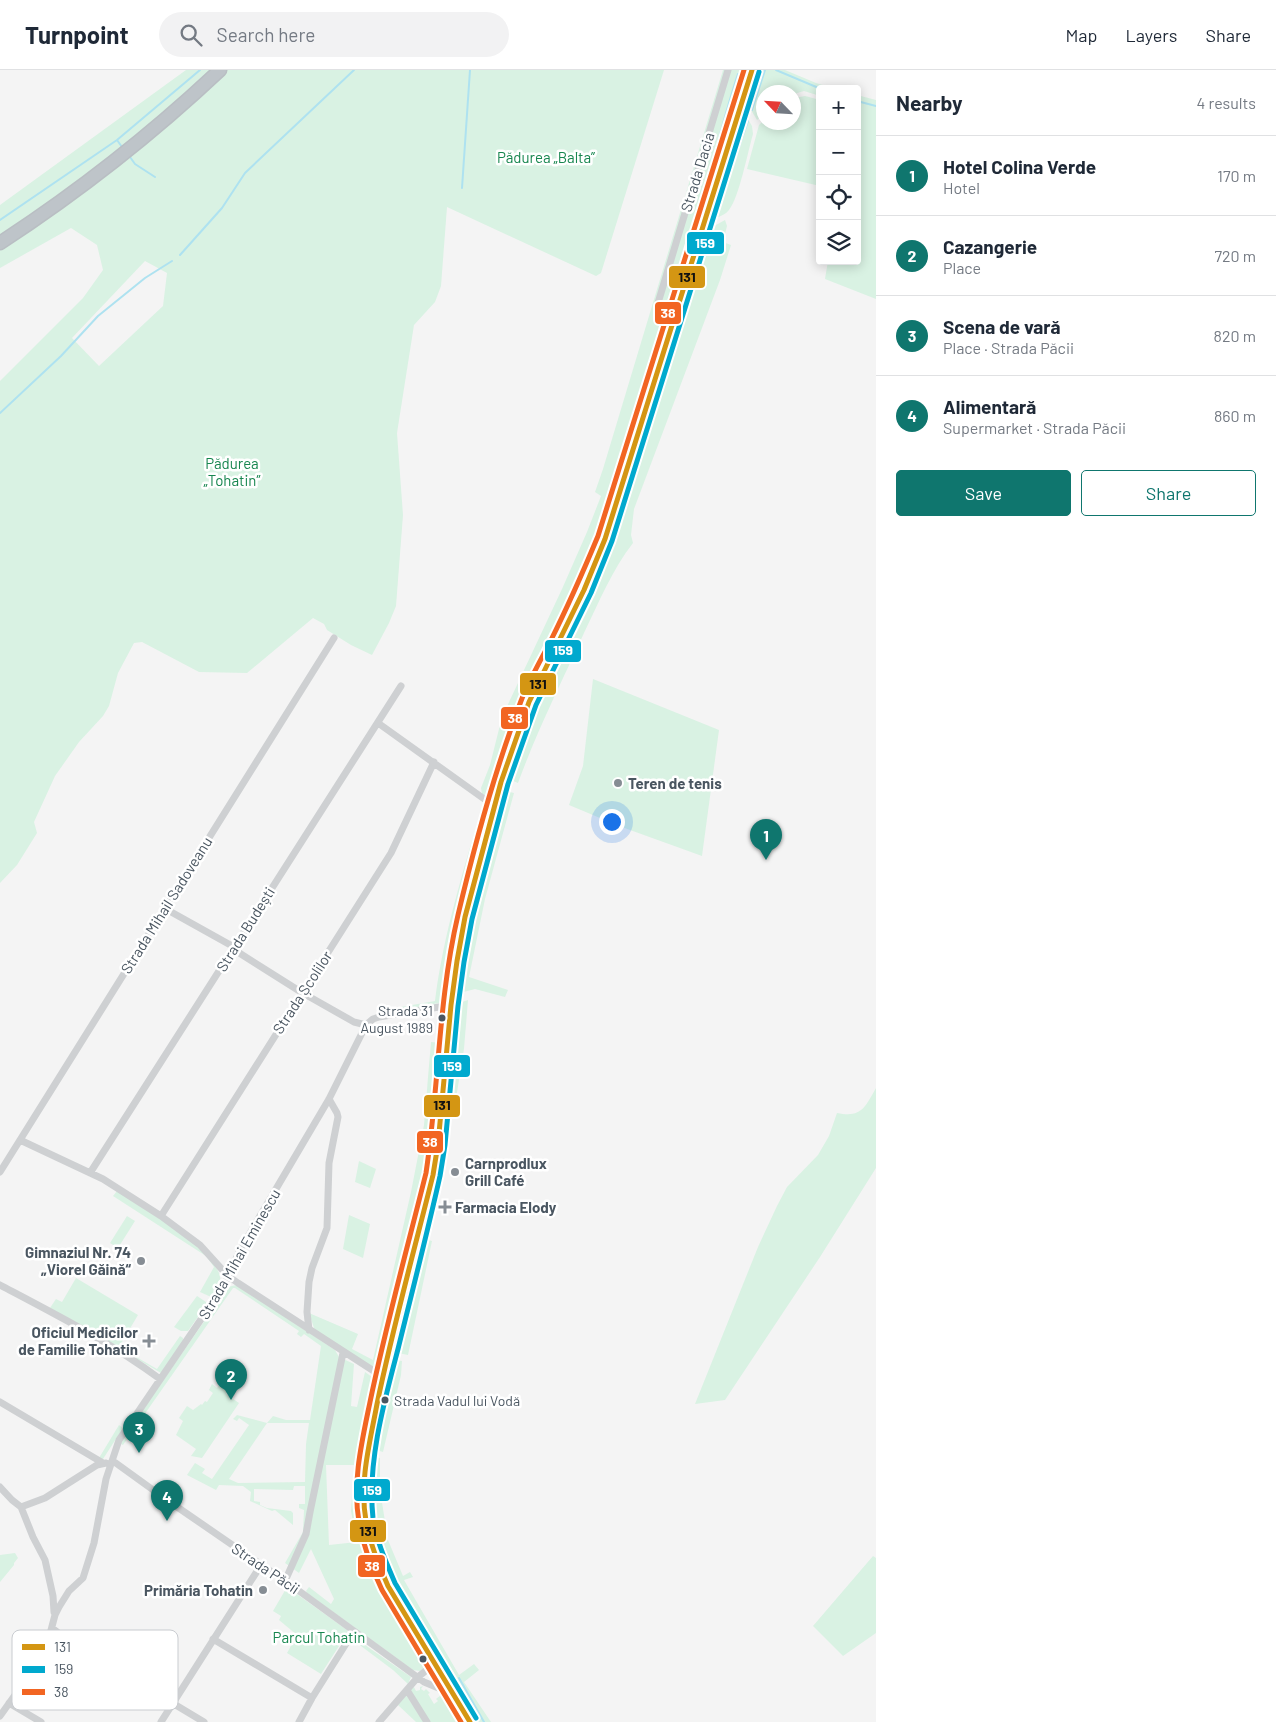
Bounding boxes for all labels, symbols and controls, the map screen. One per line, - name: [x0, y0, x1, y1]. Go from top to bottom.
- search box: [159, 12, 509, 57]
- text: Turnpoint: [25, 20, 129, 49]
- icon: search: [177, 21, 205, 49]
- text: Search here: [217, 23, 315, 46]
- text: Map: [1065, 24, 1097, 46]
- text: Layers: [1125, 24, 1178, 46]
- text: Share: [1206, 24, 1251, 46]
- north arrow: [756, 85, 801, 130]
- map controls: [816, 85, 861, 265]
- button: +: [816, 85, 861, 130]
- text: Nearby: [896, 90, 962, 115]
- text: 4 results: [1196, 93, 1256, 112]
- street label: Strada Dacia: [676, 130, 718, 214]
- button: −: [816, 130, 861, 175]
- park label: Pădurea „Balta”: [497, 148, 595, 166]
- text: Hotel Colina Verde: [943, 155, 1096, 178]
- text: 1: [909, 166, 915, 185]
- text: 170 m: [1217, 166, 1256, 185]
- button: locate: [816, 175, 861, 220]
- text: Hotel: [943, 178, 980, 197]
- button: layers: [816, 220, 861, 265]
- line badge: 159: [686, 231, 725, 255]
- text: 159: [695, 234, 715, 251]
- text: Cazangerie: [943, 235, 1037, 258]
- text: 2: [908, 246, 916, 265]
- text: 720 m: [1214, 246, 1256, 265]
- text: Place: [943, 258, 981, 277]
- line badge: 131: [668, 265, 706, 289]
- text: 131: [678, 268, 696, 285]
- line badge: 38: [654, 301, 682, 325]
- text: 38: [660, 304, 676, 321]
- text: Scena de vară: [943, 315, 1061, 338]
- text: 3: [908, 326, 916, 345]
- text: 820 m: [1214, 326, 1256, 345]
- text: Place · Strada Păcii: [943, 338, 1074, 357]
- text: Alimentară: [943, 395, 1036, 418]
- text: 4: [907, 406, 917, 425]
- text: 860 m: [1214, 406, 1256, 425]
- text: Supermarket · Strada Păcii: [943, 418, 1126, 437]
- park label: Pădurea „Tohatin”: [204, 454, 260, 489]
- button: Save: [896, 470, 1071, 516]
- button: Share: [1081, 470, 1256, 516]
- line badge: 159: [544, 639, 582, 663]
- text: 159: [553, 641, 573, 658]
- line badge: 131: [519, 672, 557, 696]
- text: 131: [529, 675, 547, 692]
- line badge: 38: [500, 706, 529, 730]
- text: 38: [507, 709, 523, 726]
- place label: Teren de tenis: [628, 774, 722, 792]
- marker: Teren de tenis: [612, 777, 624, 789]
- your location: [599, 809, 625, 835]
- pin: 1: [750, 819, 782, 860]
- street label: Strada Mihail Sadoveanu: [117, 833, 215, 977]
- street label: Strada Budești: [212, 884, 278, 974]
- street label: Strada Școlilor: [269, 947, 336, 1037]
- place label: Strada 31 August 1989: [361, 1002, 433, 1036]
- marker: Strada 31 August 1989: [437, 1013, 447, 1023]
- line badge: 159: [433, 1054, 471, 1078]
- text: 159: [442, 1057, 462, 1074]
- line badge: 131: [423, 1094, 461, 1118]
- text: 131: [433, 1096, 451, 1113]
- line badge: 38: [416, 1130, 444, 1154]
- text: 38: [422, 1133, 438, 1150]
- place label: Carnprodlux Grill Café: [465, 1154, 547, 1189]
- marker: Carnprodlux Grill Café: [449, 1166, 461, 1178]
- street label: Strada Mihai Eminescu: [194, 1186, 284, 1322]
- place label: Farmacia Elody: [455, 1198, 557, 1216]
- marker: Farmacia Elody: [439, 1201, 451, 1213]
- place label: Gimnaziul Nr. 74 „Viorel Găină“: [25, 1243, 132, 1278]
- marker: Gimnaziul Nr. 74 „Viorel Găină“: [135, 1255, 147, 1267]
- place label: Oficiul Medicilor de Familie Tohatin: [18, 1323, 138, 1358]
- marker: Oficiul Medicilor de Familie Tohatin: [142, 1334, 156, 1348]
- pin: 2: [215, 1359, 247, 1400]
- place label: Strada Vadul lui Vodă: [394, 1392, 520, 1409]
- marker: Strada Vadul lui Vodă: [380, 1395, 390, 1405]
- pin: 3: [123, 1412, 155, 1453]
- line badge: 159: [353, 1478, 391, 1502]
- pin: 4: [151, 1480, 183, 1521]
- text: 159: [362, 1481, 382, 1498]
- line badge: 131: [349, 1519, 387, 1543]
- text: 131: [359, 1522, 377, 1539]
- street label: Strada Păcii: [229, 1539, 303, 1597]
- line badge: 38: [357, 1554, 386, 1578]
- text: 38: [364, 1557, 380, 1574]
- place label: Primăria Tohatin: [144, 1581, 253, 1599]
- marker: Primăria Tohatin: [257, 1584, 269, 1596]
- park label: Parcul Tohatin: [273, 1628, 365, 1646]
- legend: [12, 1630, 178, 1710]
- text: 131: [54, 1638, 71, 1655]
- unlabelled marker: [418, 1654, 428, 1664]
- text: 159: [54, 1660, 73, 1677]
- text: 38: [54, 1683, 69, 1700]

